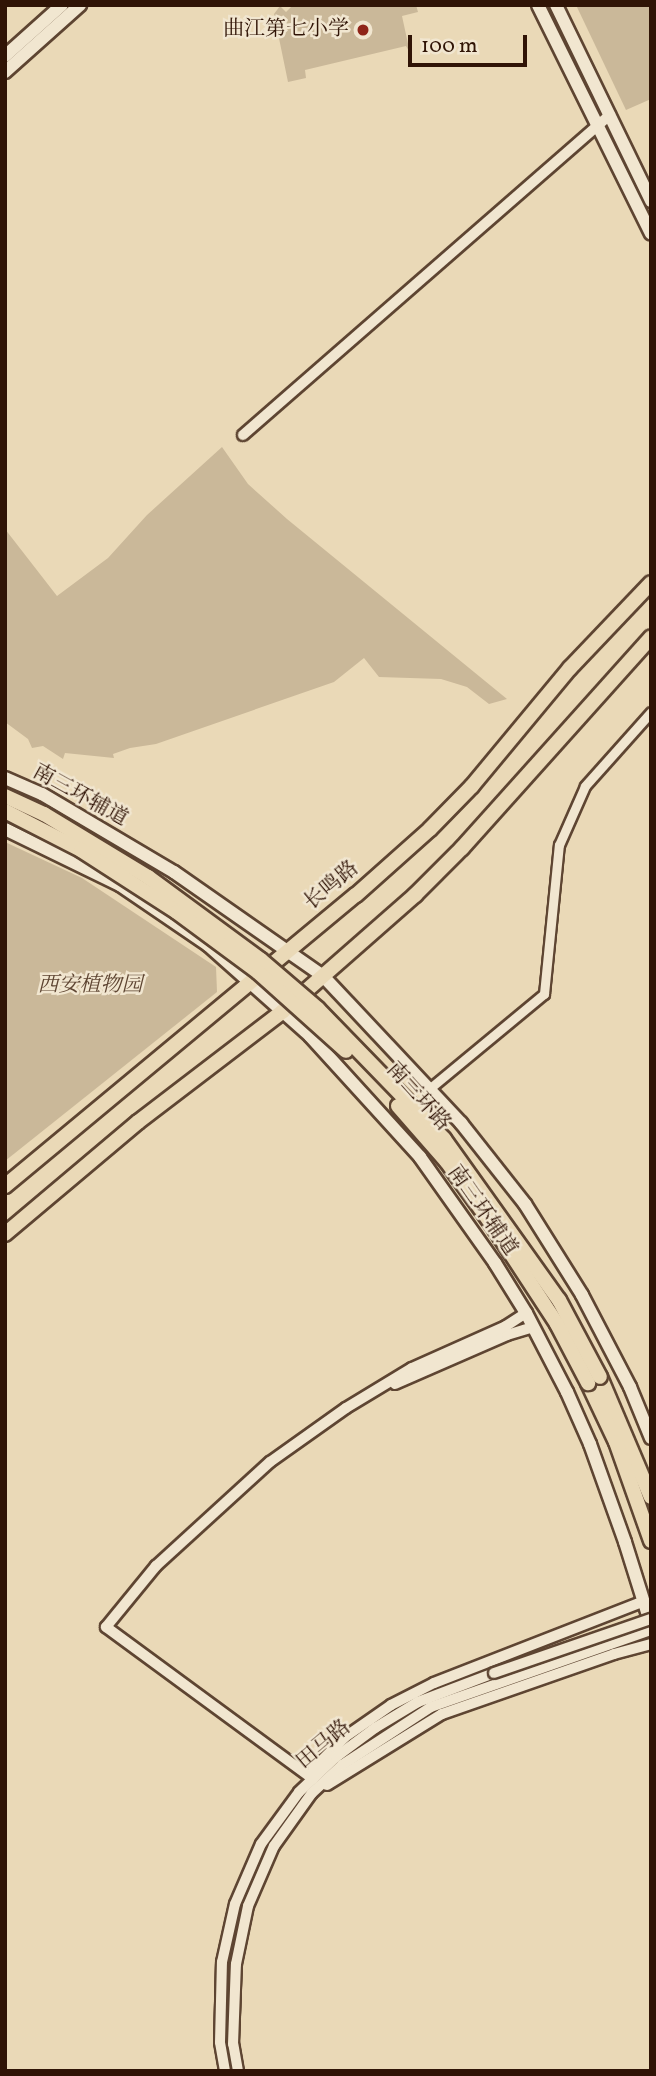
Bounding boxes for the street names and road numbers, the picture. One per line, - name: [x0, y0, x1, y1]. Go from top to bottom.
- street label: 南三环辅道: [28, 760, 132, 832]
- street label: 长鸣路: [300, 856, 364, 916]
- street label: 南三环路: [381, 1057, 455, 1137]
- street label: 南三环辅道: [442, 1161, 522, 1261]
- street label: 田马路: [292, 1715, 356, 1775]

